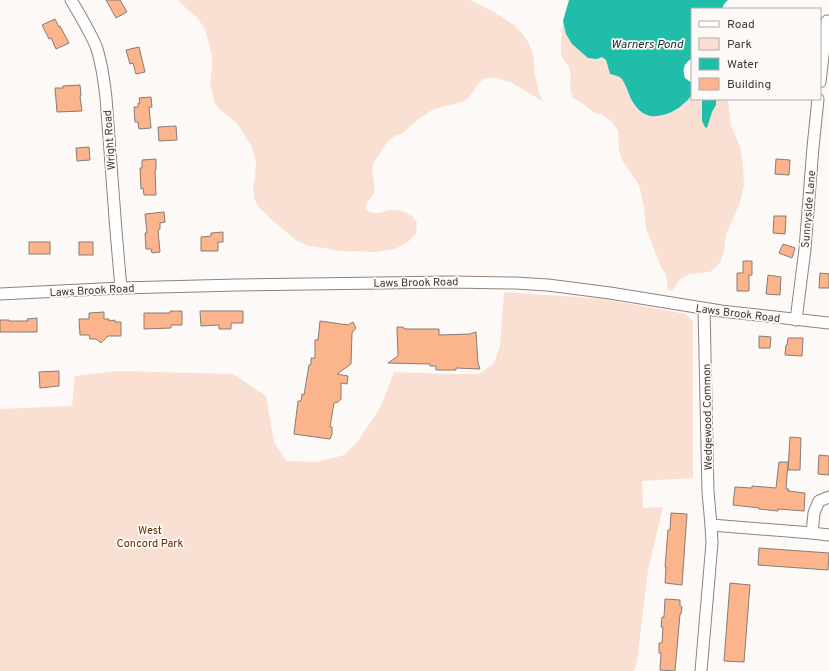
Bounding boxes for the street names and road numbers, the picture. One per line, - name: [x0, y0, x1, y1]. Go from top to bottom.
- street label: Wright Road: [101, 109, 119, 170]
- street label: Sunnyside Lane: [799, 170, 819, 249]
- street label: Laws Brook Road: [373, 275, 459, 291]
- street label: Laws Brook Road: [49, 282, 135, 300]
- street label: Laws Brook Road: [695, 302, 781, 326]
- street label: Wedgewood Common: [700, 363, 716, 471]

